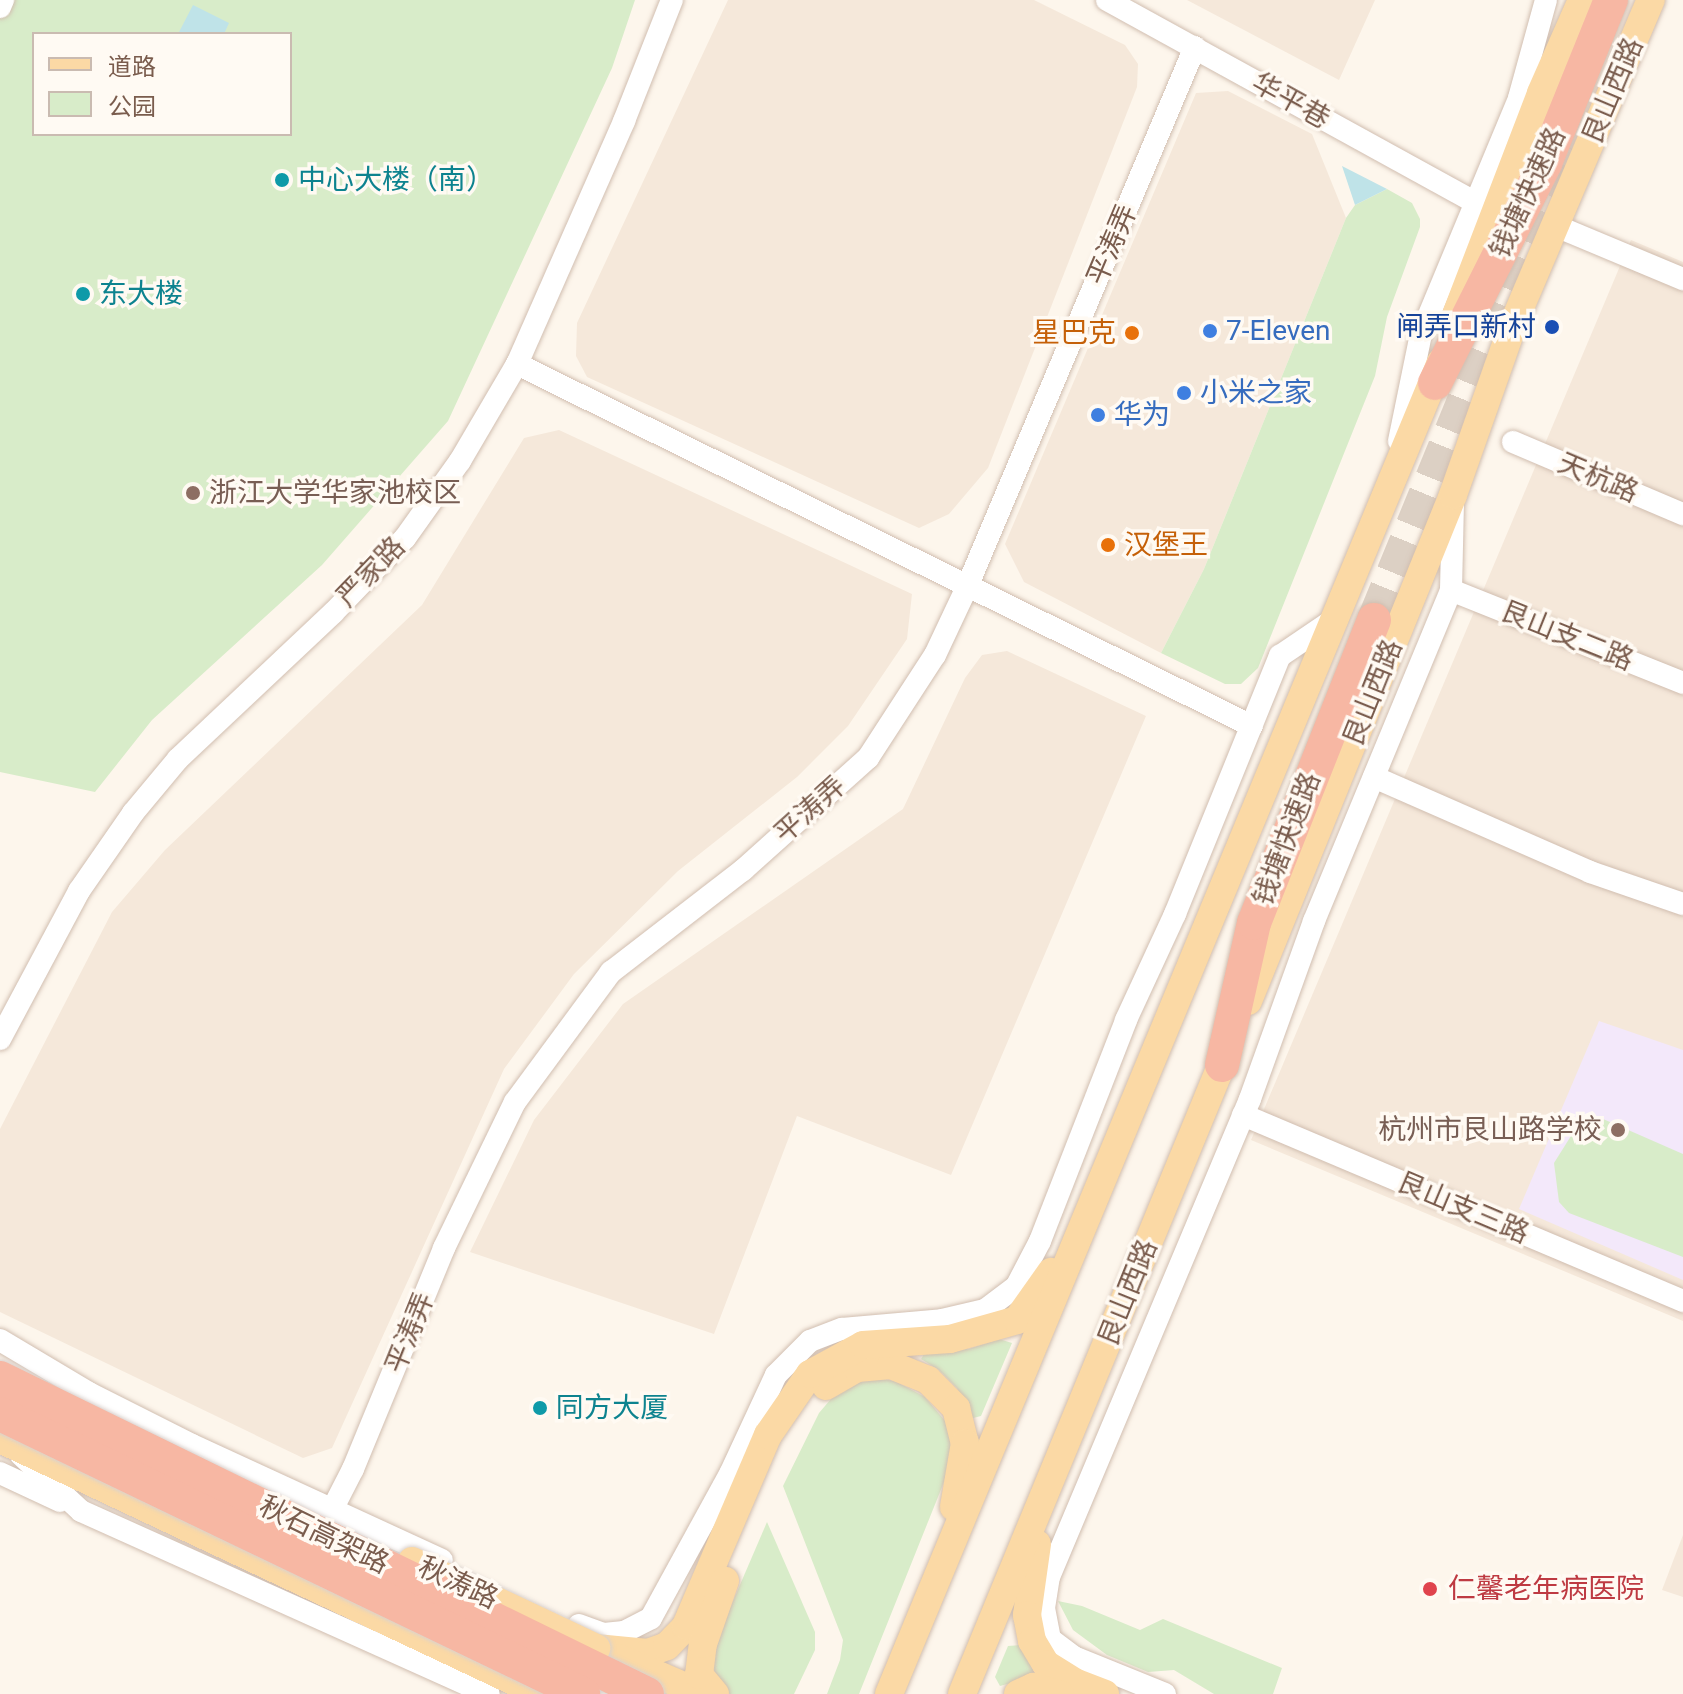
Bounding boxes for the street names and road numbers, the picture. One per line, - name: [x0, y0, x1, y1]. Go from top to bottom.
- street label: 艮山西路: [1576, 33, 1650, 149]
- street label: 华平巷: [1246, 66, 1336, 136]
- street label: 钱塘快速路: [1483, 122, 1573, 264]
- street label: 平涛弄: [1080, 200, 1144, 290]
- street label: 天杭路: [1553, 446, 1643, 510]
- street label: 严家路: [330, 530, 412, 614]
- street label: 艮山支二路: [1496, 594, 1638, 678]
- street label: 艮山西路: [1336, 635, 1410, 751]
- street label: 钱塘快速路: [1246, 768, 1328, 910]
- street label: 平涛弄: [768, 769, 852, 851]
- street label: 艮山支三路: [1392, 1165, 1534, 1251]
- street label: 艮山西路: [1091, 1235, 1165, 1351]
- street label: 平涛弄: [379, 1288, 441, 1378]
- street label: 秋石高架路: [254, 1489, 394, 1581]
- street label: 秋涛路: [413, 1550, 503, 1616]

